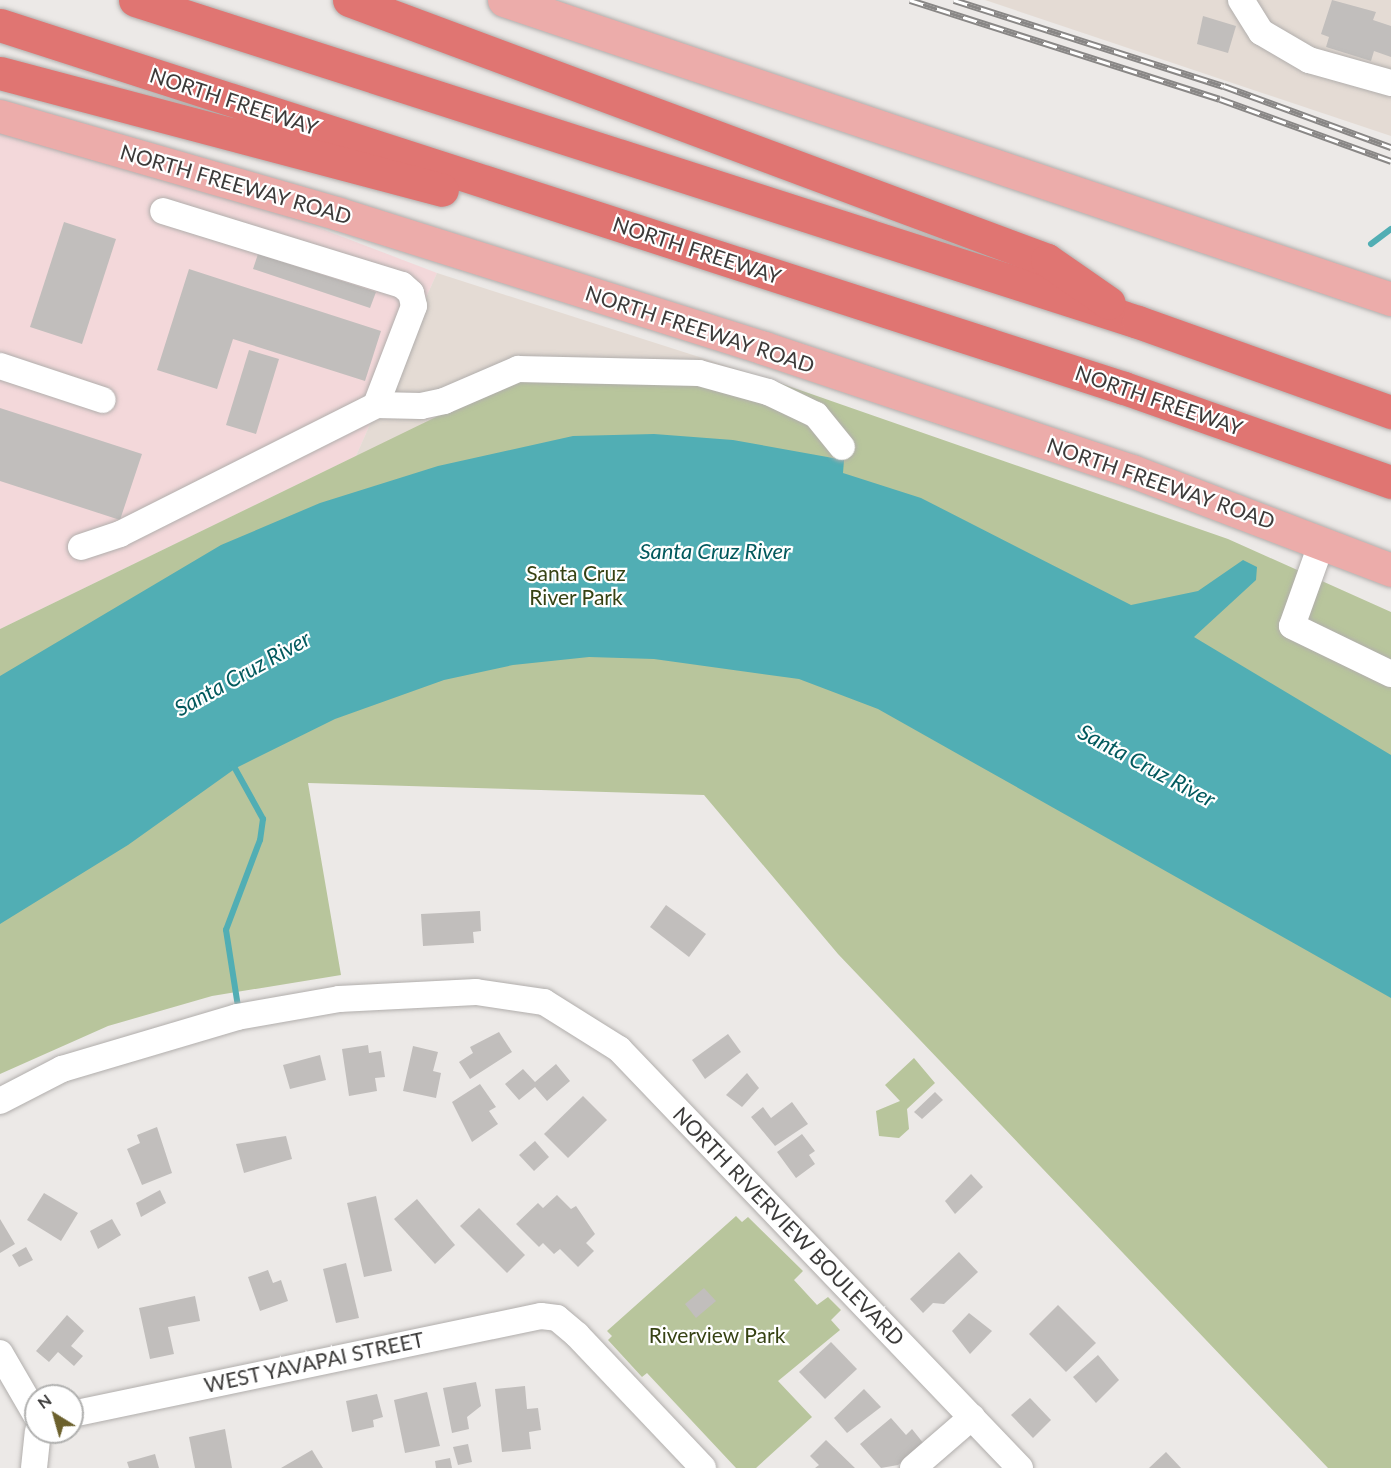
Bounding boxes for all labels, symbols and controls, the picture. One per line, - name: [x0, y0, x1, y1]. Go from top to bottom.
- street label: NORTH FREEWAY: [147, 62, 321, 140]
- street label: NORTH FREEWAY ROAD: [117, 139, 355, 229]
- street label: NORTH FREEWAY: [610, 211, 784, 289]
- street label: NORTH FREEWAY ROAD: [582, 280, 818, 378]
- street label: NORTH FREEWAY: [1072, 360, 1246, 440]
- street label: NORTH FREEWAY ROAD: [1043, 432, 1279, 534]
- water label: Santa Cruz River: [639, 538, 791, 564]
- park label: Santa Cruz River Park: [526, 560, 626, 610]
- water label: Santa Cruz River: [169, 625, 315, 721]
- water label: Santa Cruz River: [1074, 718, 1220, 812]
- street label: NORTH RIVERVIEW BOULEVARD: [668, 1101, 910, 1351]
- park label: Riverview Park: [648, 1322, 786, 1348]
- street label: WEST YAVAPAI STREET: [201, 1326, 427, 1398]
- north arrow: [24, 1384, 84, 1444]
- text: N: [33, 1390, 55, 1412]

